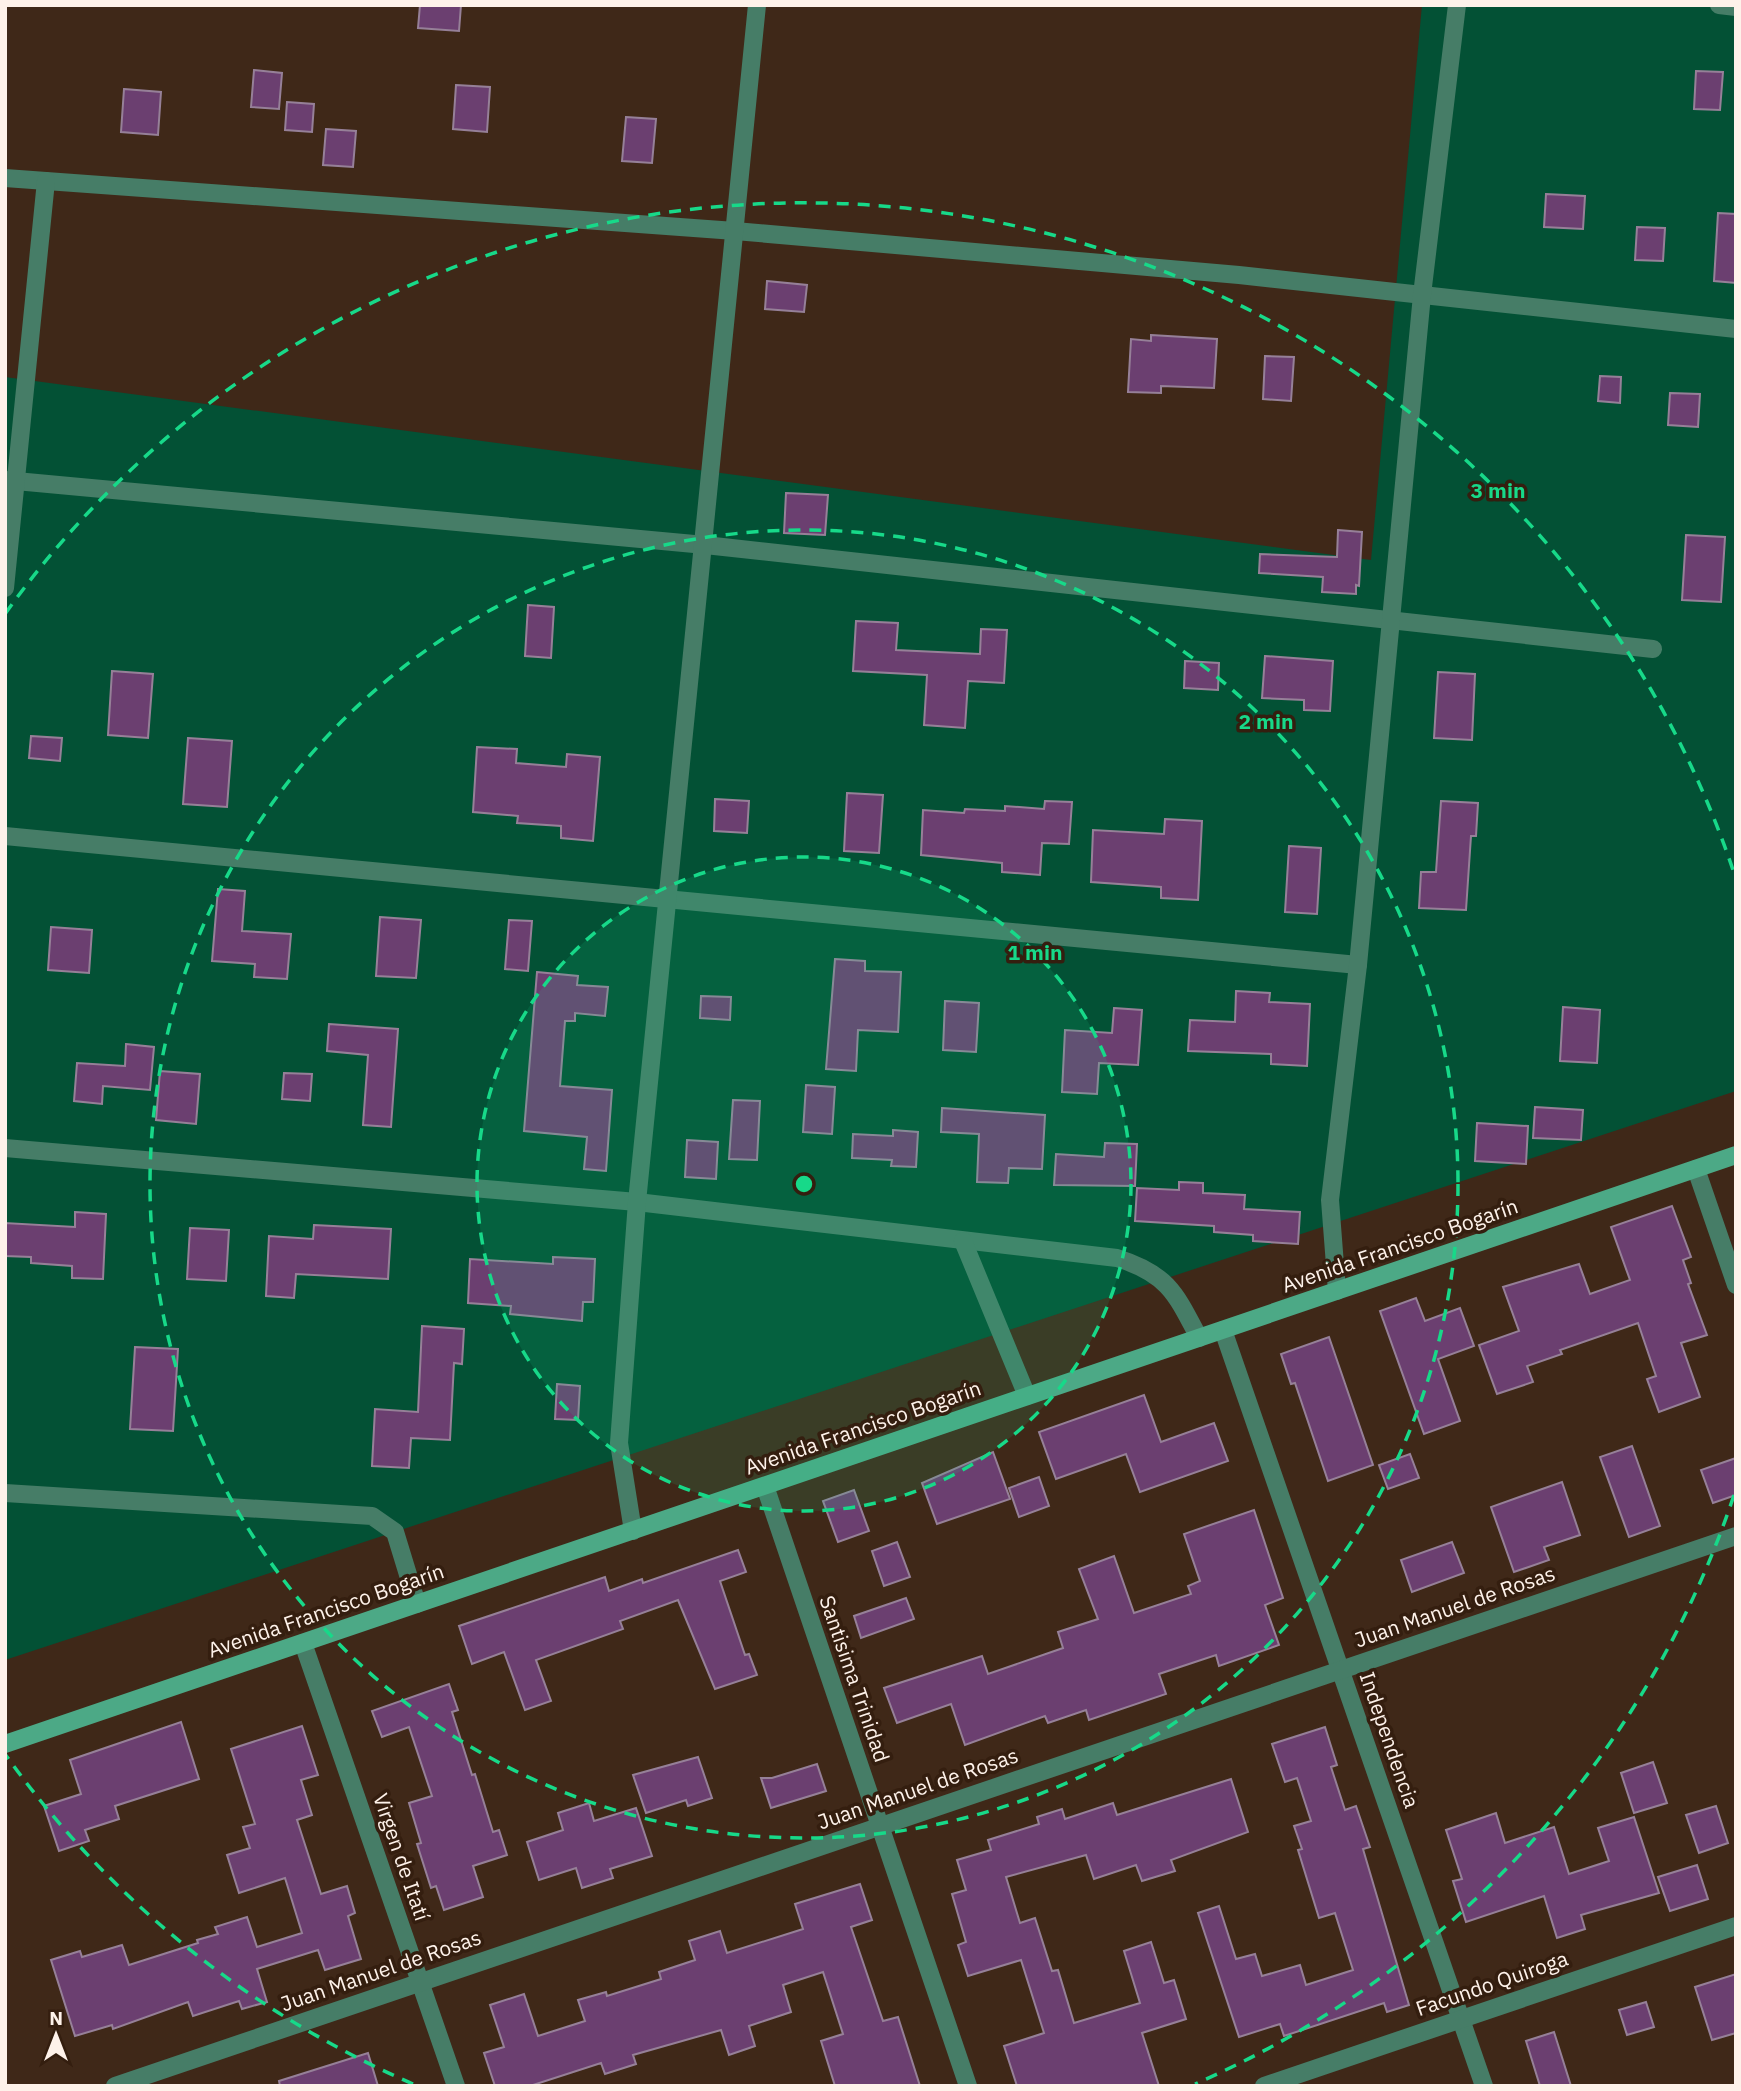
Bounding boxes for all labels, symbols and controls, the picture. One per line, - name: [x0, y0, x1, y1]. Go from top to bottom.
- text: 3 min: [1471, 476, 1525, 504]
- text: 2 min: [1239, 707, 1293, 735]
- text: 1 min: [1008, 938, 1062, 966]
- centre of rings: [792, 1172, 816, 1196]
- street label: Avenida Francisco Bogarín: [1278, 1191, 1522, 1299]
- street label: Avenida Francisco Bogarín: [741, 1373, 985, 1481]
- street label: Avenida Francisco Bogarín: [204, 1556, 448, 1664]
- street label: Juan Manuel de Rosas: [1351, 1559, 1559, 1654]
- street label: Santisima Trinidad: [813, 1592, 897, 1766]
- street label: Independencia: [1354, 1668, 1426, 1812]
- street label: Juan Manuel de Rosas: [814, 1741, 1022, 1836]
- street label: Virgen de Itatí: [367, 1789, 437, 1924]
- street label: Juan Manuel de Rosas: [277, 1923, 485, 2018]
- street label: Facundo Quiroga: [1412, 1944, 1571, 2022]
- north arrow: [21, 2000, 91, 2070]
- text: N: [49, 2006, 63, 2030]

